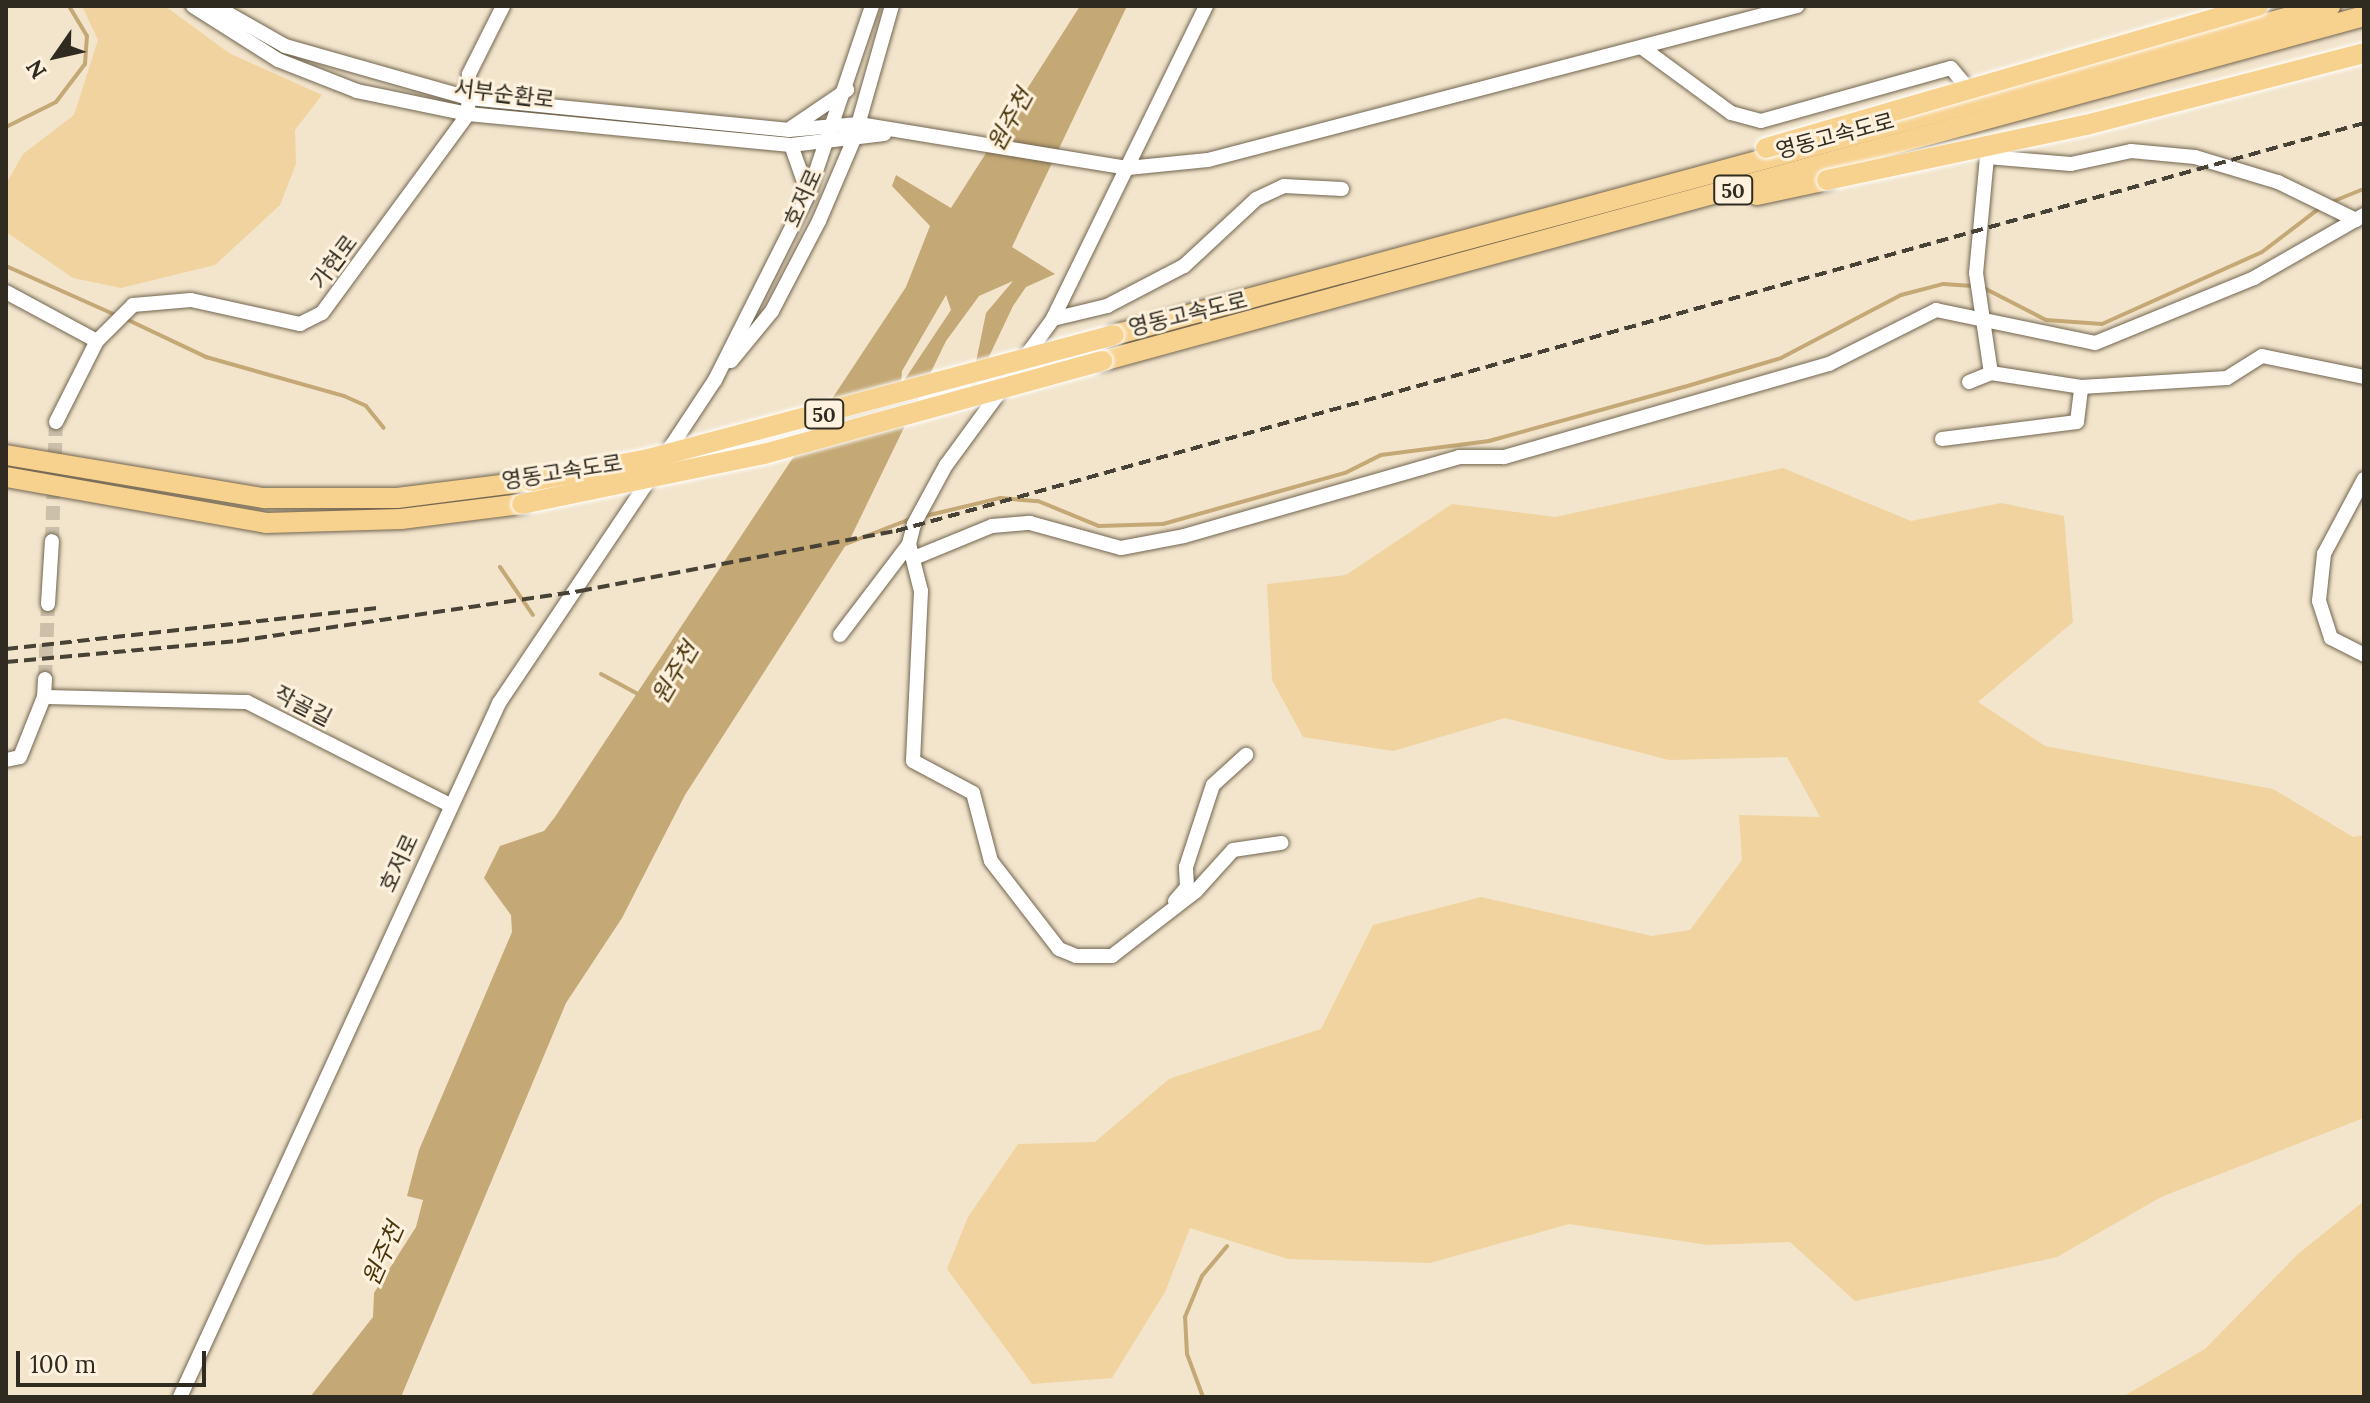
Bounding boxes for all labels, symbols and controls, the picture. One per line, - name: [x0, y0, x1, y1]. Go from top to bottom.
- north arrow: [16, 16, 96, 96]
- text: N: [20, 55, 52, 84]
- street label: 서부순환로: [452, 75, 556, 113]
- water label: 원주천: [981, 84, 1039, 156]
- street label: 영동고속도로: [1773, 108, 1897, 164]
- street label: 호저로: [779, 165, 827, 231]
- road number: 50: [1713, 174, 1753, 206]
- street label: 가현로: [305, 230, 363, 294]
- street label: 영동고속도로: [1126, 287, 1250, 341]
- road number: 50: [804, 398, 844, 430]
- street label: 영동고속도로: [500, 449, 624, 495]
- water label: 원주천: [646, 637, 704, 709]
- street label: 작골길: [270, 680, 336, 732]
- street label: 호저로: [374, 830, 424, 896]
- water label: 원주천: [356, 1218, 410, 1290]
- scale bar: [20, 1335, 210, 1385]
- text: 100 m: [30, 1349, 96, 1380]

